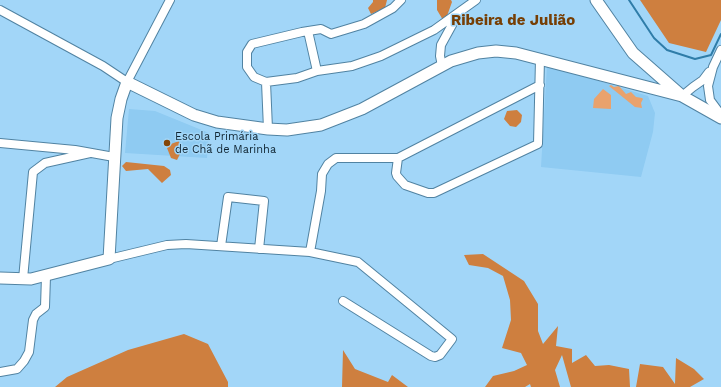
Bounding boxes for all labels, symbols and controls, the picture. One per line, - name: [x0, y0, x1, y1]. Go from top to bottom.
- district label: Ribeira de Julião: [451, 12, 575, 30]
- place label: Escola Primária de Chã de Marinha: [175, 130, 276, 156]
- marker: Escola Primária de Chã de Marinha: [162, 138, 172, 148]

